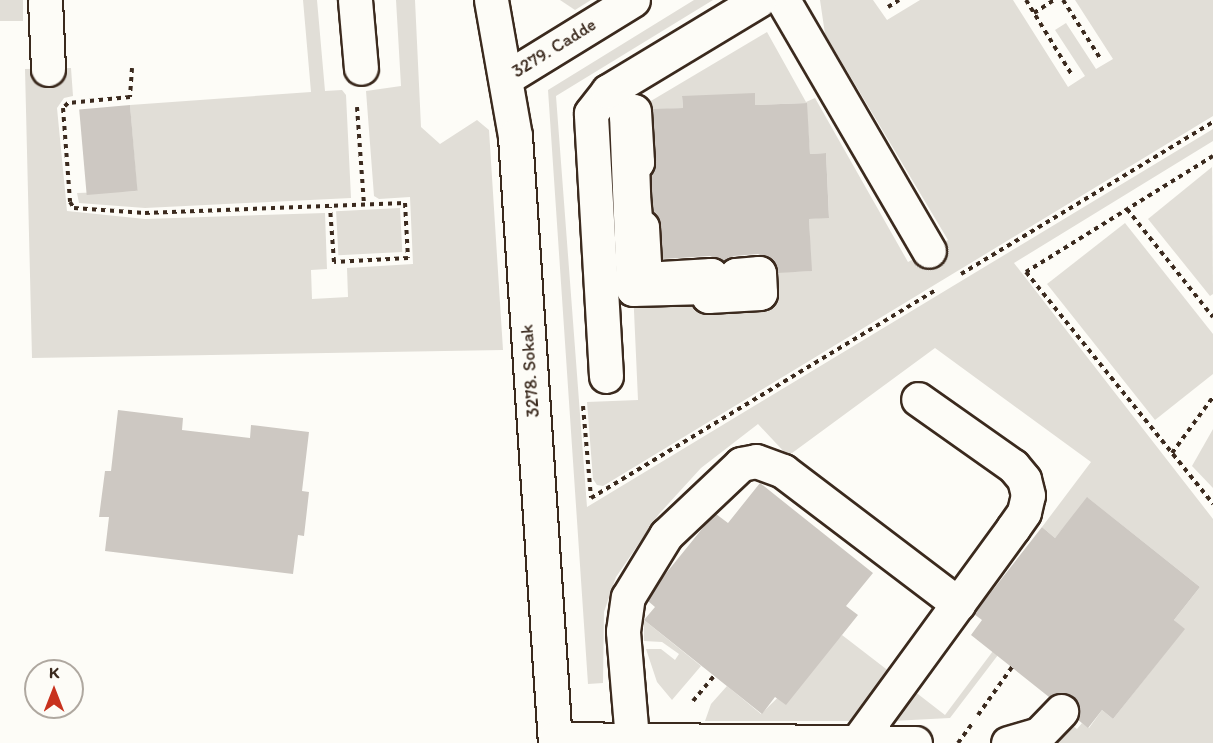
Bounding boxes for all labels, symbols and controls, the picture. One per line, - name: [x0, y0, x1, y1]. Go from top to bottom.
- street label: 3279. Cadde: [508, 14, 600, 82]
- street label: 3278. Sokak: [516, 324, 544, 418]
- north arrow: [24, 659, 84, 719]
- text: K: [49, 663, 59, 682]

